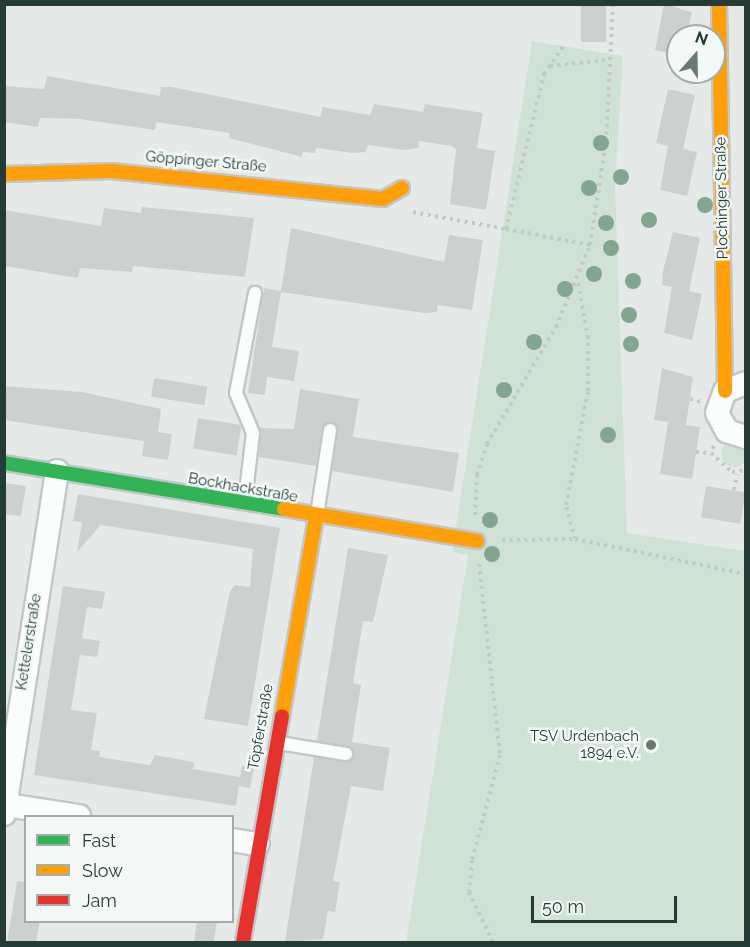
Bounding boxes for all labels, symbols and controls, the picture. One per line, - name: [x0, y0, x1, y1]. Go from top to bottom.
- north arrow: [666, 24, 726, 84]
- text: N: [693, 27, 711, 50]
- street label: Plochinger Straße: [712, 136, 732, 260]
- street label: Göppinger Straße: [145, 148, 267, 176]
- street label: Bockhackstraße: [187, 470, 299, 506]
- street label: Kettelerstraße: [12, 592, 46, 692]
- street label: Töpferstraße: [245, 683, 277, 771]
- place label: TSV Urdenbach 1894 e.V.: [529, 727, 639, 762]
- marker: TSV Urdenbach 1894 e.V.: [644, 738, 658, 752]
- legend: [24, 815, 234, 923]
- text: Fast: [82, 830, 116, 851]
- text: Slow: [82, 860, 123, 881]
- scale bar: [534, 884, 680, 922]
- text: Jam: [82, 890, 117, 911]
- text: 50 m: [542, 896, 584, 917]

